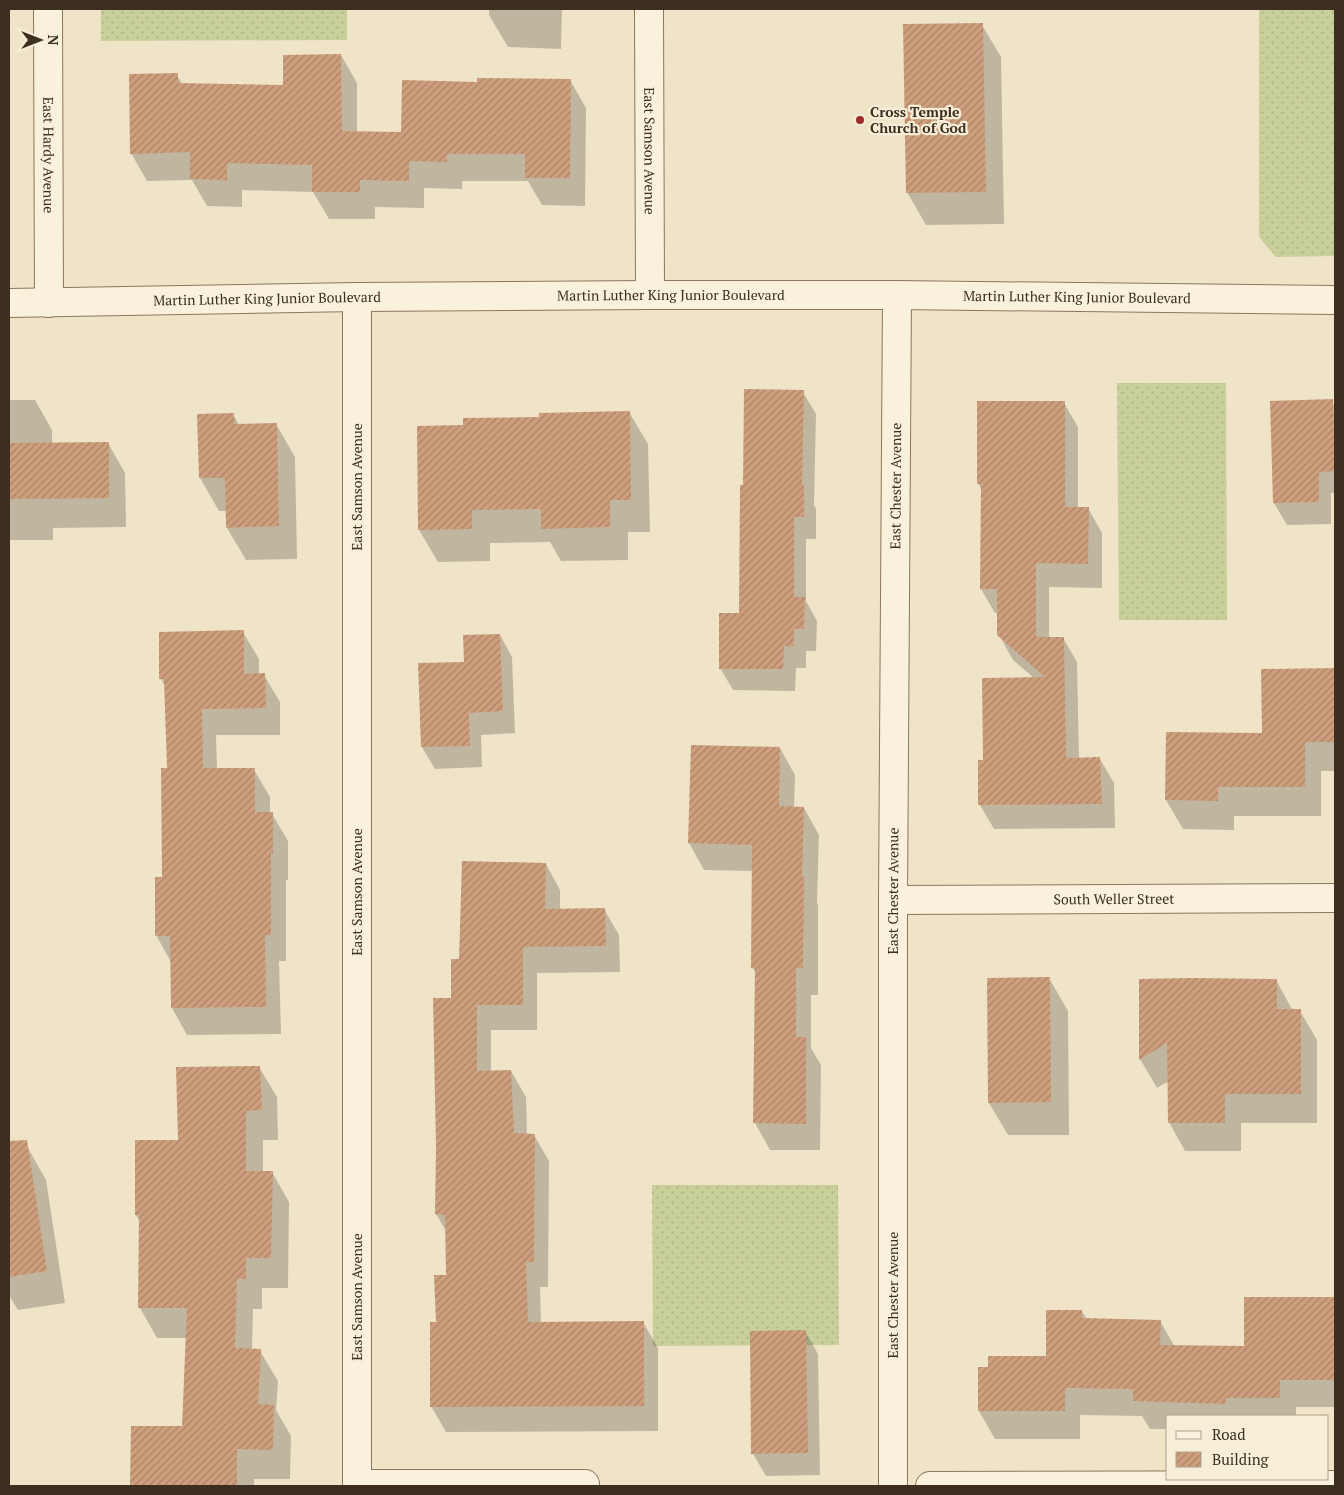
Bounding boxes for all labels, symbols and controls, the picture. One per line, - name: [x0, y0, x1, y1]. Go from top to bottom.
- north arrow: [15, 15, 65, 65]
- text: N: [44, 35, 63, 46]
- street label: East Samson Avenue: [640, 87, 660, 215]
- street label: East Hardy Avenue: [39, 97, 59, 213]
- place label: Cross Temple Church of God: [870, 102, 967, 137]
- marker: Cross Temple Church of God: [854, 114, 866, 126]
- street label: Martin Luther King Junior Boulevard: [557, 285, 785, 305]
- street label: Martin Luther King Junior Boulevard: [963, 286, 1191, 307]
- street label: Martin Luther King Junior Boulevard: [153, 287, 381, 310]
- street label: East Chester Avenue: [885, 422, 905, 550]
- street label: East Samson Avenue: [347, 423, 366, 551]
- street label: East Chester Avenue: [883, 827, 902, 954]
- street label: East Samson Avenue: [347, 828, 366, 956]
- street label: South Weller Street: [1053, 889, 1175, 908]
- street label: East Chester Avenue: [883, 1232, 902, 1358]
- street label: East Samson Avenue: [347, 1233, 366, 1361]
- legend: [1166, 1415, 1329, 1480]
- text: Road: [1212, 1424, 1245, 1444]
- text: Building: [1212, 1449, 1270, 1469]

